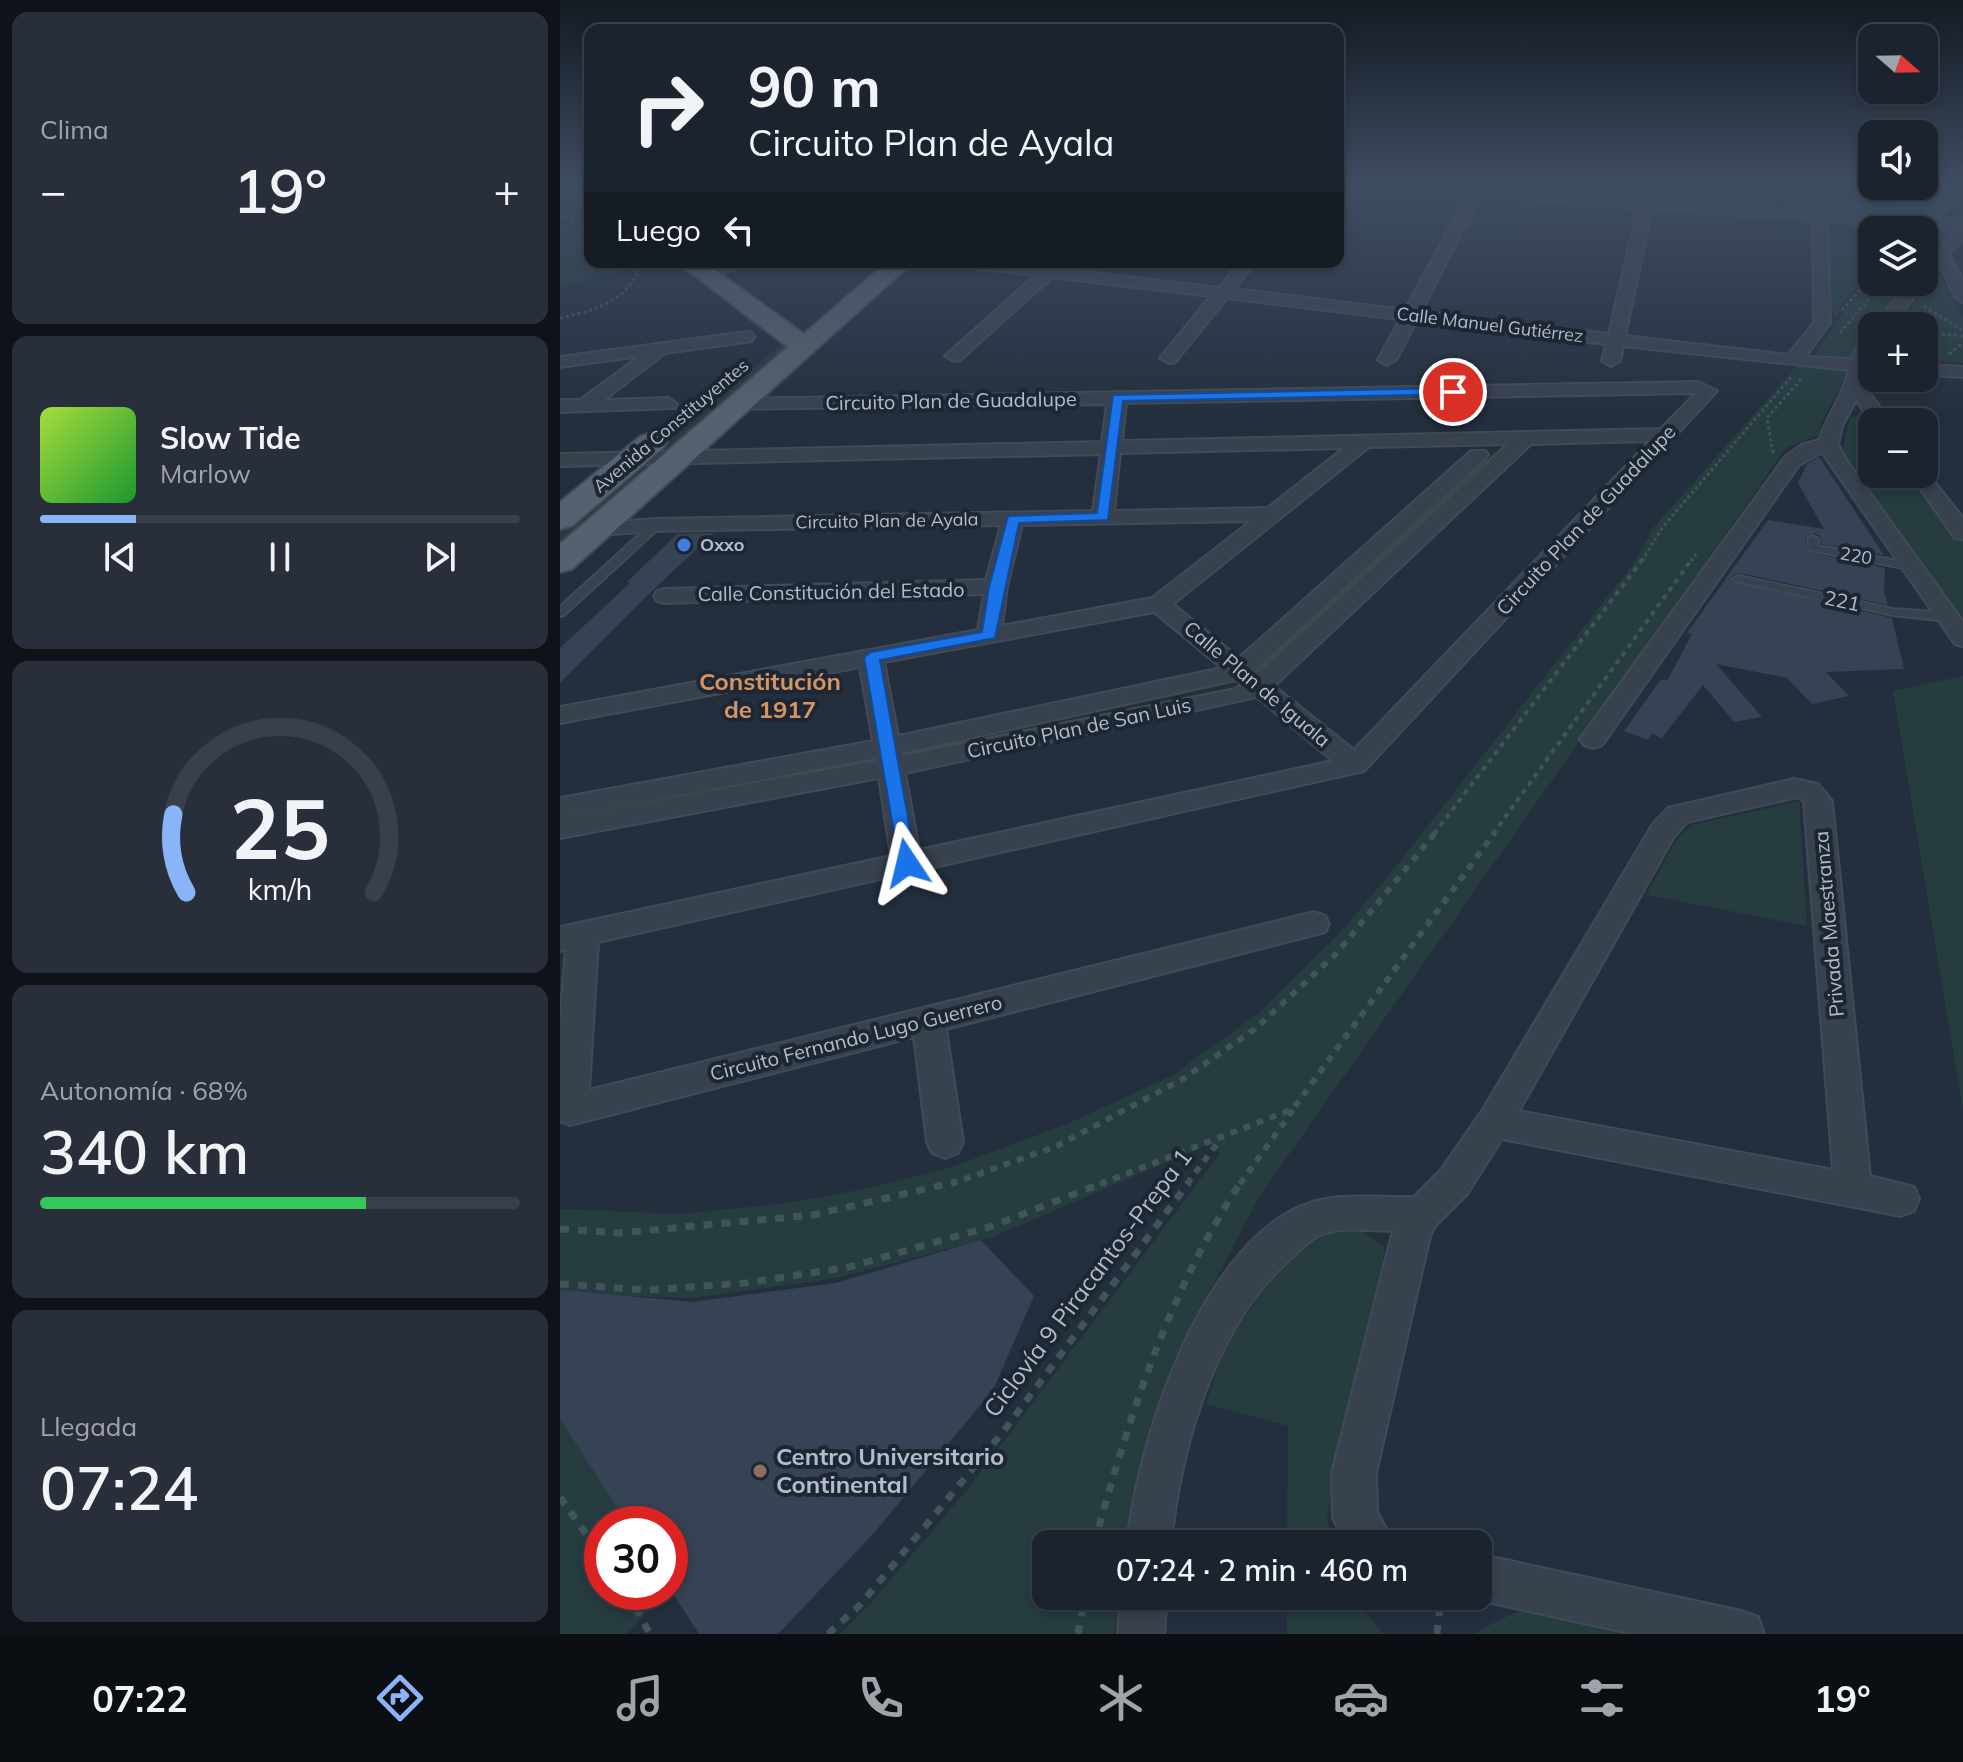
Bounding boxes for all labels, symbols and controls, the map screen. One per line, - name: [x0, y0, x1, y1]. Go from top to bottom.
- north arrow: [1858, 24, 1938, 104]
- map controls: [1858, 24, 1938, 488]
- text: 90 m: [748, 51, 881, 121]
- icon: right: [616, 56, 720, 160]
- text: Clima: [40, 113, 109, 146]
- text: Circuito Plan de Ayala: [748, 120, 1114, 165]
- button: sound: [1858, 120, 1938, 200]
- text: 19°: [233, 153, 327, 228]
- text: −: [40, 163, 66, 218]
- text: +: [494, 163, 520, 218]
- icon: left: [717, 208, 761, 252]
- text: Luego: [616, 211, 701, 249]
- button: layers: [1858, 216, 1938, 296]
- street label: Calle Manuel Gutiérrez: [1395, 302, 1585, 347]
- button: +: [1858, 312, 1938, 392]
- street label: Avenida Constituyentes: [588, 354, 753, 498]
- pin: [1419, 358, 1487, 426]
- icon: arrive: [1431, 370, 1475, 414]
- street label: Circuito Plan de Guadalupe: [825, 386, 1077, 415]
- button: −: [1858, 408, 1938, 488]
- text: Slow Tide: [160, 419, 301, 457]
- street label: Circuito Plan de Guadalupe: [1491, 419, 1681, 620]
- text: Marlow: [160, 457, 251, 490]
- street label: Circuito Plan de Ayala: [795, 507, 979, 534]
- place label: Oxxo: [700, 533, 744, 556]
- icon: previous: [98, 535, 142, 579]
- icon: pause: [258, 535, 302, 579]
- icon: next: [418, 535, 462, 579]
- marker: Oxxo: [675, 536, 693, 554]
- street label: 220: [1838, 541, 1874, 570]
- street label: Calle Constitución del Estado: [697, 577, 965, 606]
- street label: 221: [1822, 585, 1862, 616]
- street label: Calle Plan de Iguala: [1179, 615, 1336, 752]
- district label: Constitución de 1917: [699, 666, 841, 724]
- street label: Circuito Plan de San Luis: [965, 692, 1193, 763]
- text: 25: [230, 775, 330, 880]
- position arrow: [865, 821, 949, 905]
- street label: Privada Maestranza: [1808, 830, 1849, 1018]
- text: km/h: [248, 871, 312, 907]
- street label: Circuito Fernando Lugo Guerrero: [707, 989, 1005, 1086]
- text: Autonomía · 68%: [40, 1074, 248, 1107]
- text: 340 km: [40, 1114, 249, 1189]
- street label: Ciclovía 9 Piracantos-Prepa 1: [976, 1142, 1198, 1422]
- text: Llegada: [40, 1410, 137, 1443]
- place label: Centro Universitario Continental: [776, 1441, 1004, 1499]
- text: 07:24: [40, 1450, 198, 1525]
- marker: Centro Universitario Continental: [751, 1462, 769, 1480]
- speed limit sign: 30: [584, 1506, 688, 1610]
- text: 07:24 · 2 min · 460 m: [1116, 1551, 1408, 1589]
- icon: directions: [372, 1670, 428, 1726]
- icon: music: [612, 1670, 668, 1726]
- icon: phone: [853, 1670, 909, 1726]
- icon: climate: [1093, 1670, 1149, 1726]
- icon: car: [1333, 1670, 1389, 1726]
- icon: filters: [1574, 1670, 1630, 1726]
- text: 07:22: [92, 1676, 188, 1721]
- text: 19°: [1814, 1676, 1871, 1721]

